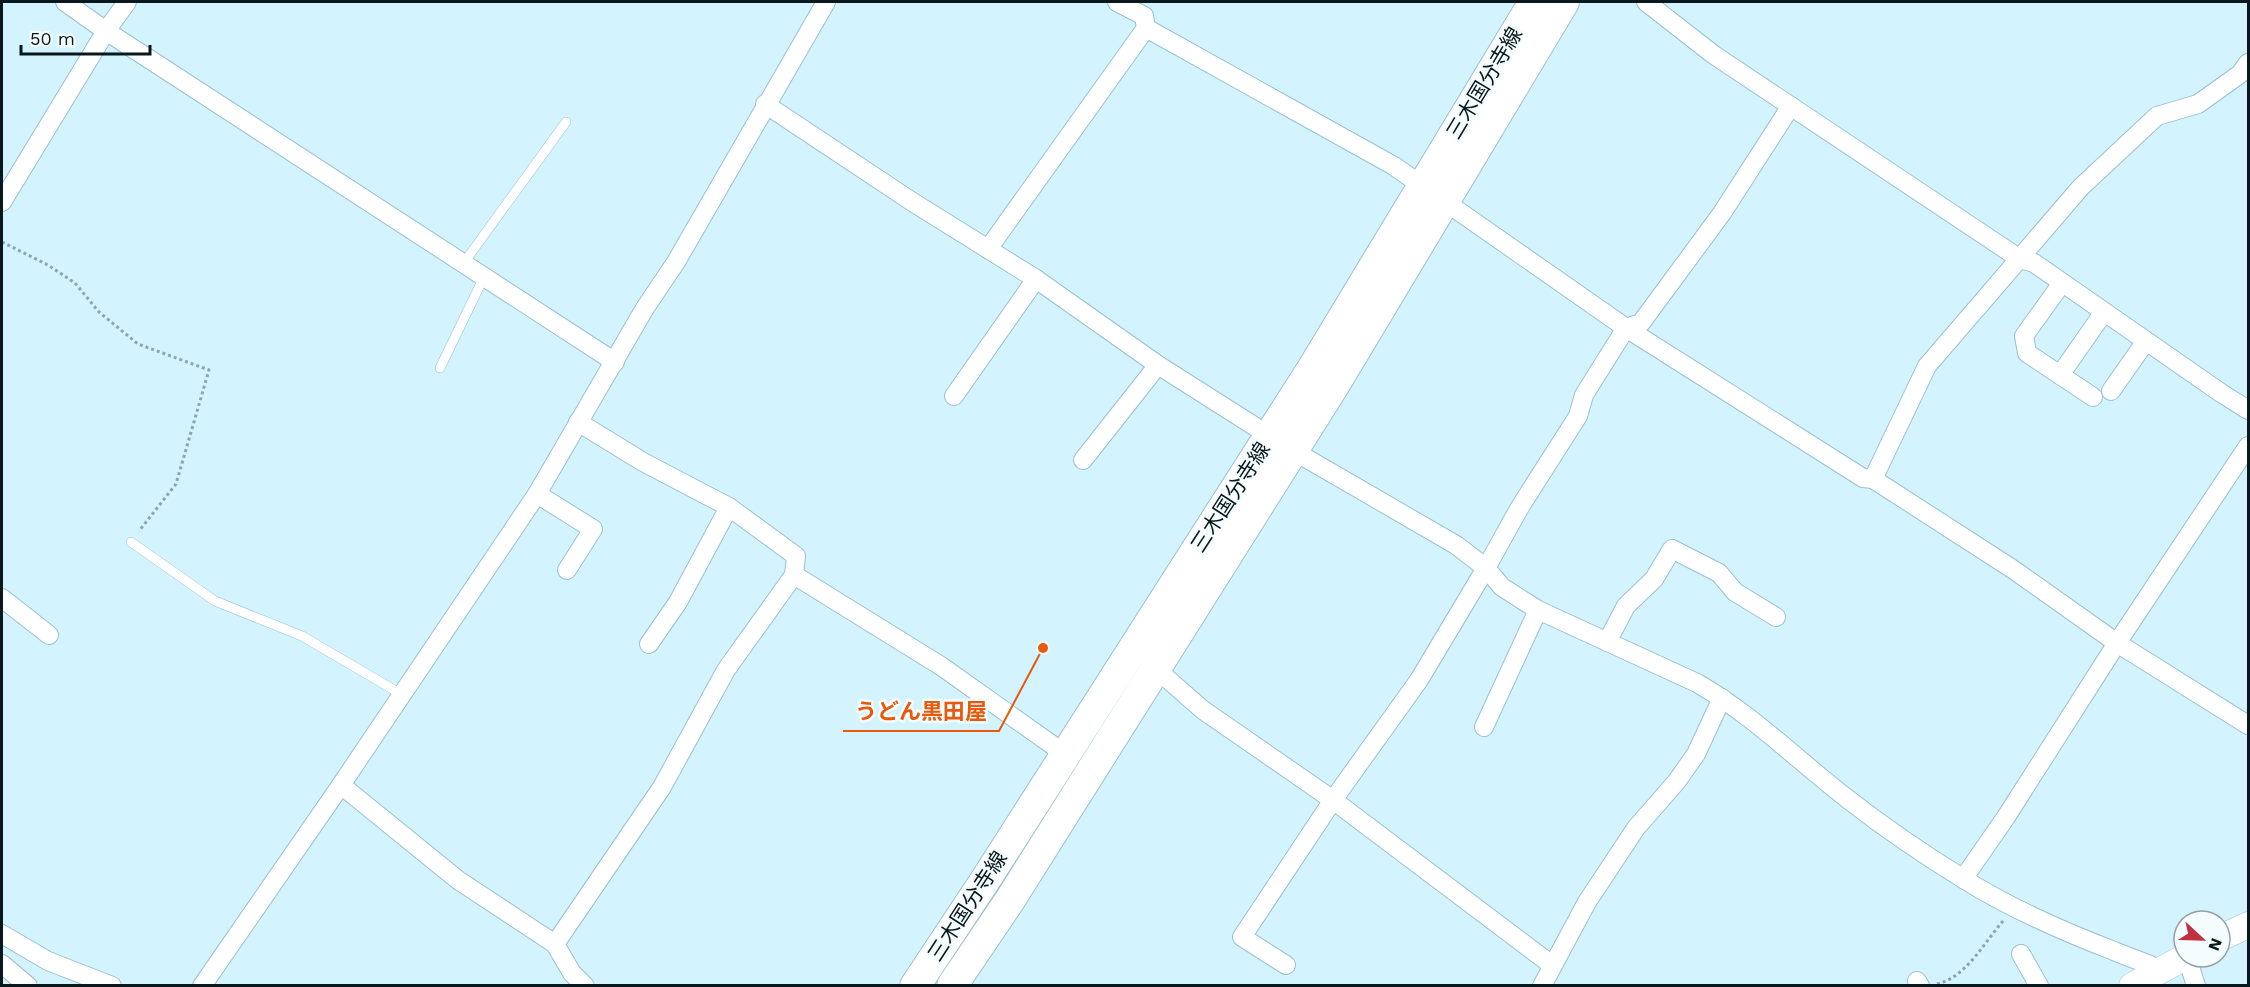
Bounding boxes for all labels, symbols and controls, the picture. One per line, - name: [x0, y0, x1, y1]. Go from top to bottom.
- scale bar: [21, 18, 150, 56]
- street label: 三木国分寺線: [1441, 23, 1527, 143]
- text: 50 m: [30, 28, 75, 49]
- street label: 三木国分寺線: [1185, 437, 1275, 557]
- callout: うどん黒田屋: [843, 691, 999, 731]
- text: うどん黒田屋: [855, 699, 987, 724]
- street label: 三木国分寺線: [922, 846, 1012, 966]
- north arrow: [2172, 909, 2232, 969]
- text: N: [2204, 935, 2226, 953]

